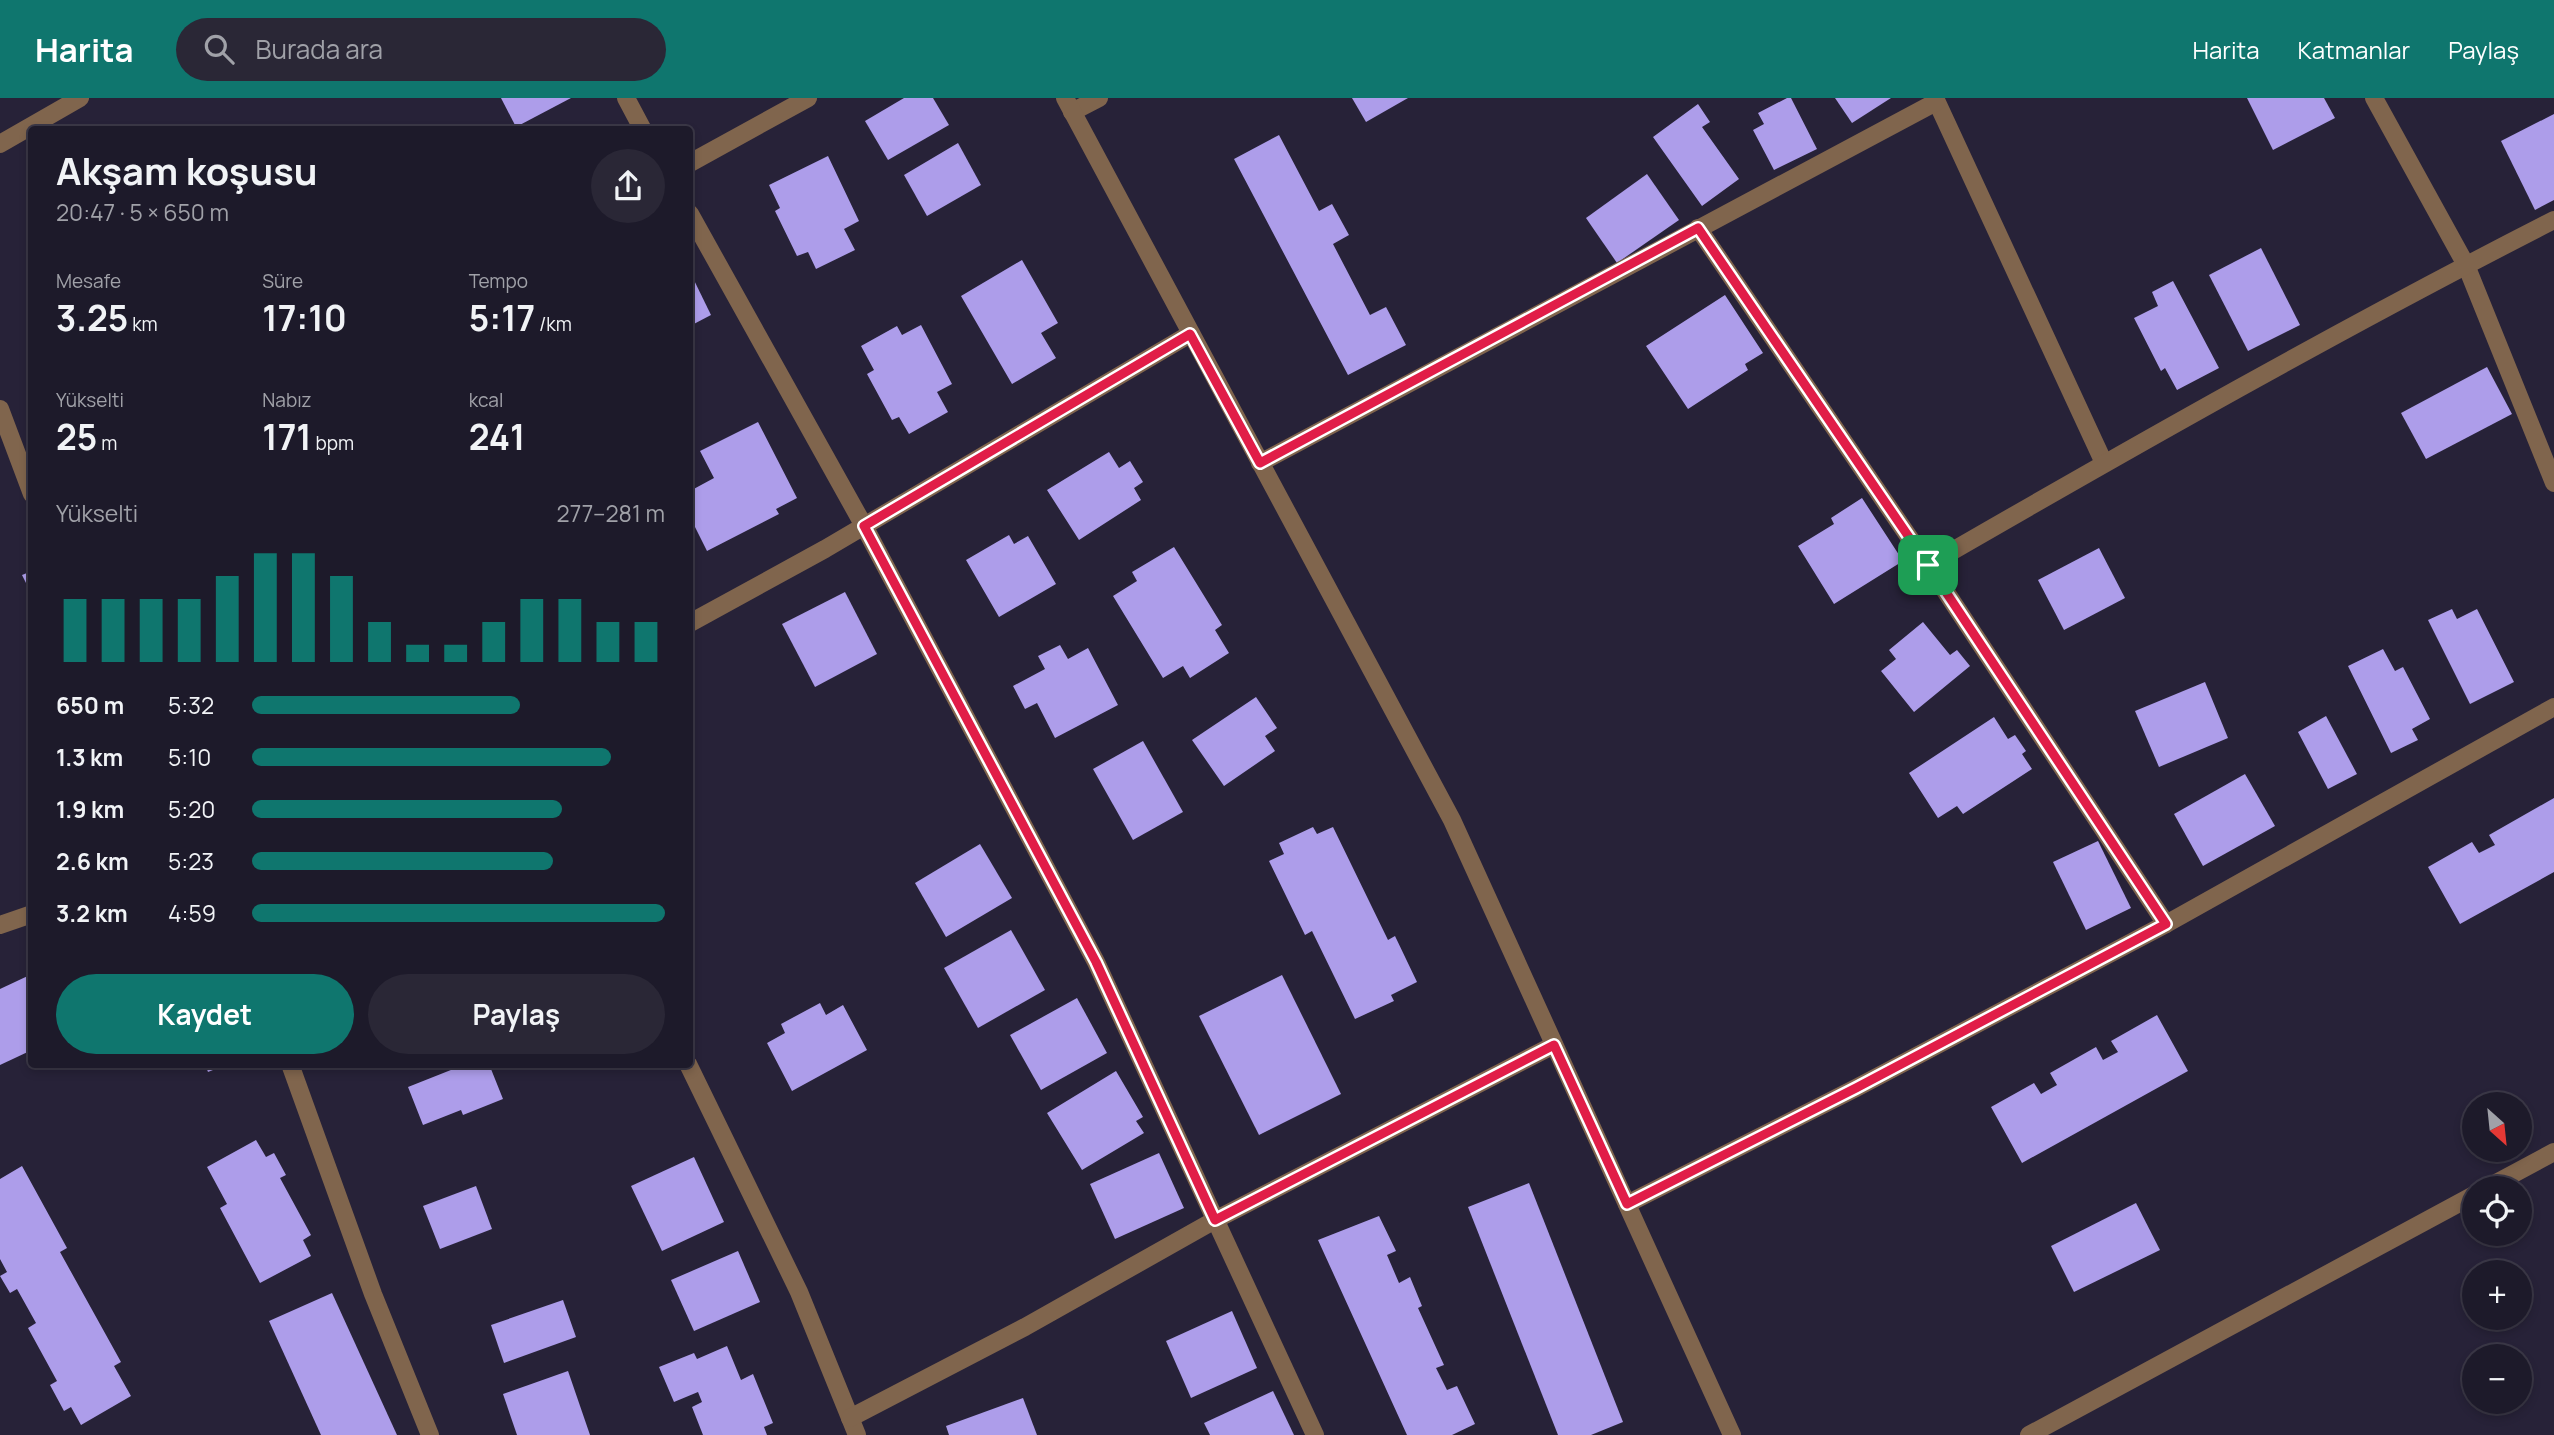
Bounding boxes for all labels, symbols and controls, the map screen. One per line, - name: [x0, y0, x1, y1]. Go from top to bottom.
- search box: [176, 18, 666, 81]
- text: Harita: [35, 27, 134, 72]
- icon: search: [200, 30, 238, 68]
- text: Burada ara: [256, 31, 383, 67]
- text: Harita: [2193, 33, 2260, 66]
- text: Katmanlar: [2298, 33, 2410, 66]
- text: Paylaş: [2448, 33, 2519, 66]
- text: Akşam koşusu: [56, 144, 318, 196]
- button: share: [591, 149, 665, 223]
- text: 20:47 · 5 × 650 m: [56, 196, 229, 228]
- text: Mesafe: [56, 268, 121, 294]
- text: Süre: [262, 268, 303, 294]
- text: Tempo: [469, 268, 528, 294]
- text: 3.25: [56, 294, 128, 342]
- text: 17:10: [262, 294, 347, 342]
- text: 5:17: [469, 294, 535, 342]
- text: km: [128, 311, 158, 337]
- text: /km: [535, 311, 572, 337]
- text: Yükselti: [56, 387, 124, 413]
- text: Nabız: [262, 387, 312, 413]
- text: kcal: [469, 387, 503, 413]
- text: 25: [56, 413, 97, 461]
- text: 171: [262, 413, 312, 461]
- text: 241: [469, 413, 525, 461]
- text: m: [97, 430, 117, 456]
- text: bpm: [312, 430, 354, 456]
- text: Yükselti: [56, 497, 138, 529]
- text: 277–281 m: [557, 497, 665, 529]
- pin: [1898, 535, 1958, 595]
- icon: arrive: [1909, 546, 1947, 584]
- text: 650 m: [56, 689, 124, 721]
- text: 5:32: [168, 689, 214, 721]
- text: 1.3 km: [56, 741, 123, 773]
- text: 5:10: [168, 741, 211, 773]
- text: 1.9 km: [56, 793, 124, 825]
- text: 5:20: [168, 793, 215, 825]
- text: 2.6 km: [56, 845, 129, 877]
- text: 5:23: [168, 845, 214, 877]
- text: 3.2 km: [56, 897, 128, 929]
- text: 4:59: [168, 897, 216, 929]
- button: Kaydet: [56, 974, 354, 1054]
- button: Paylaş: [368, 974, 665, 1054]
- north arrow: [2462, 1092, 2532, 1162]
- map controls: [2462, 1092, 2532, 1414]
- button: locate: [2462, 1176, 2532, 1246]
- button: +: [2462, 1260, 2532, 1330]
- button: −: [2462, 1344, 2532, 1414]

